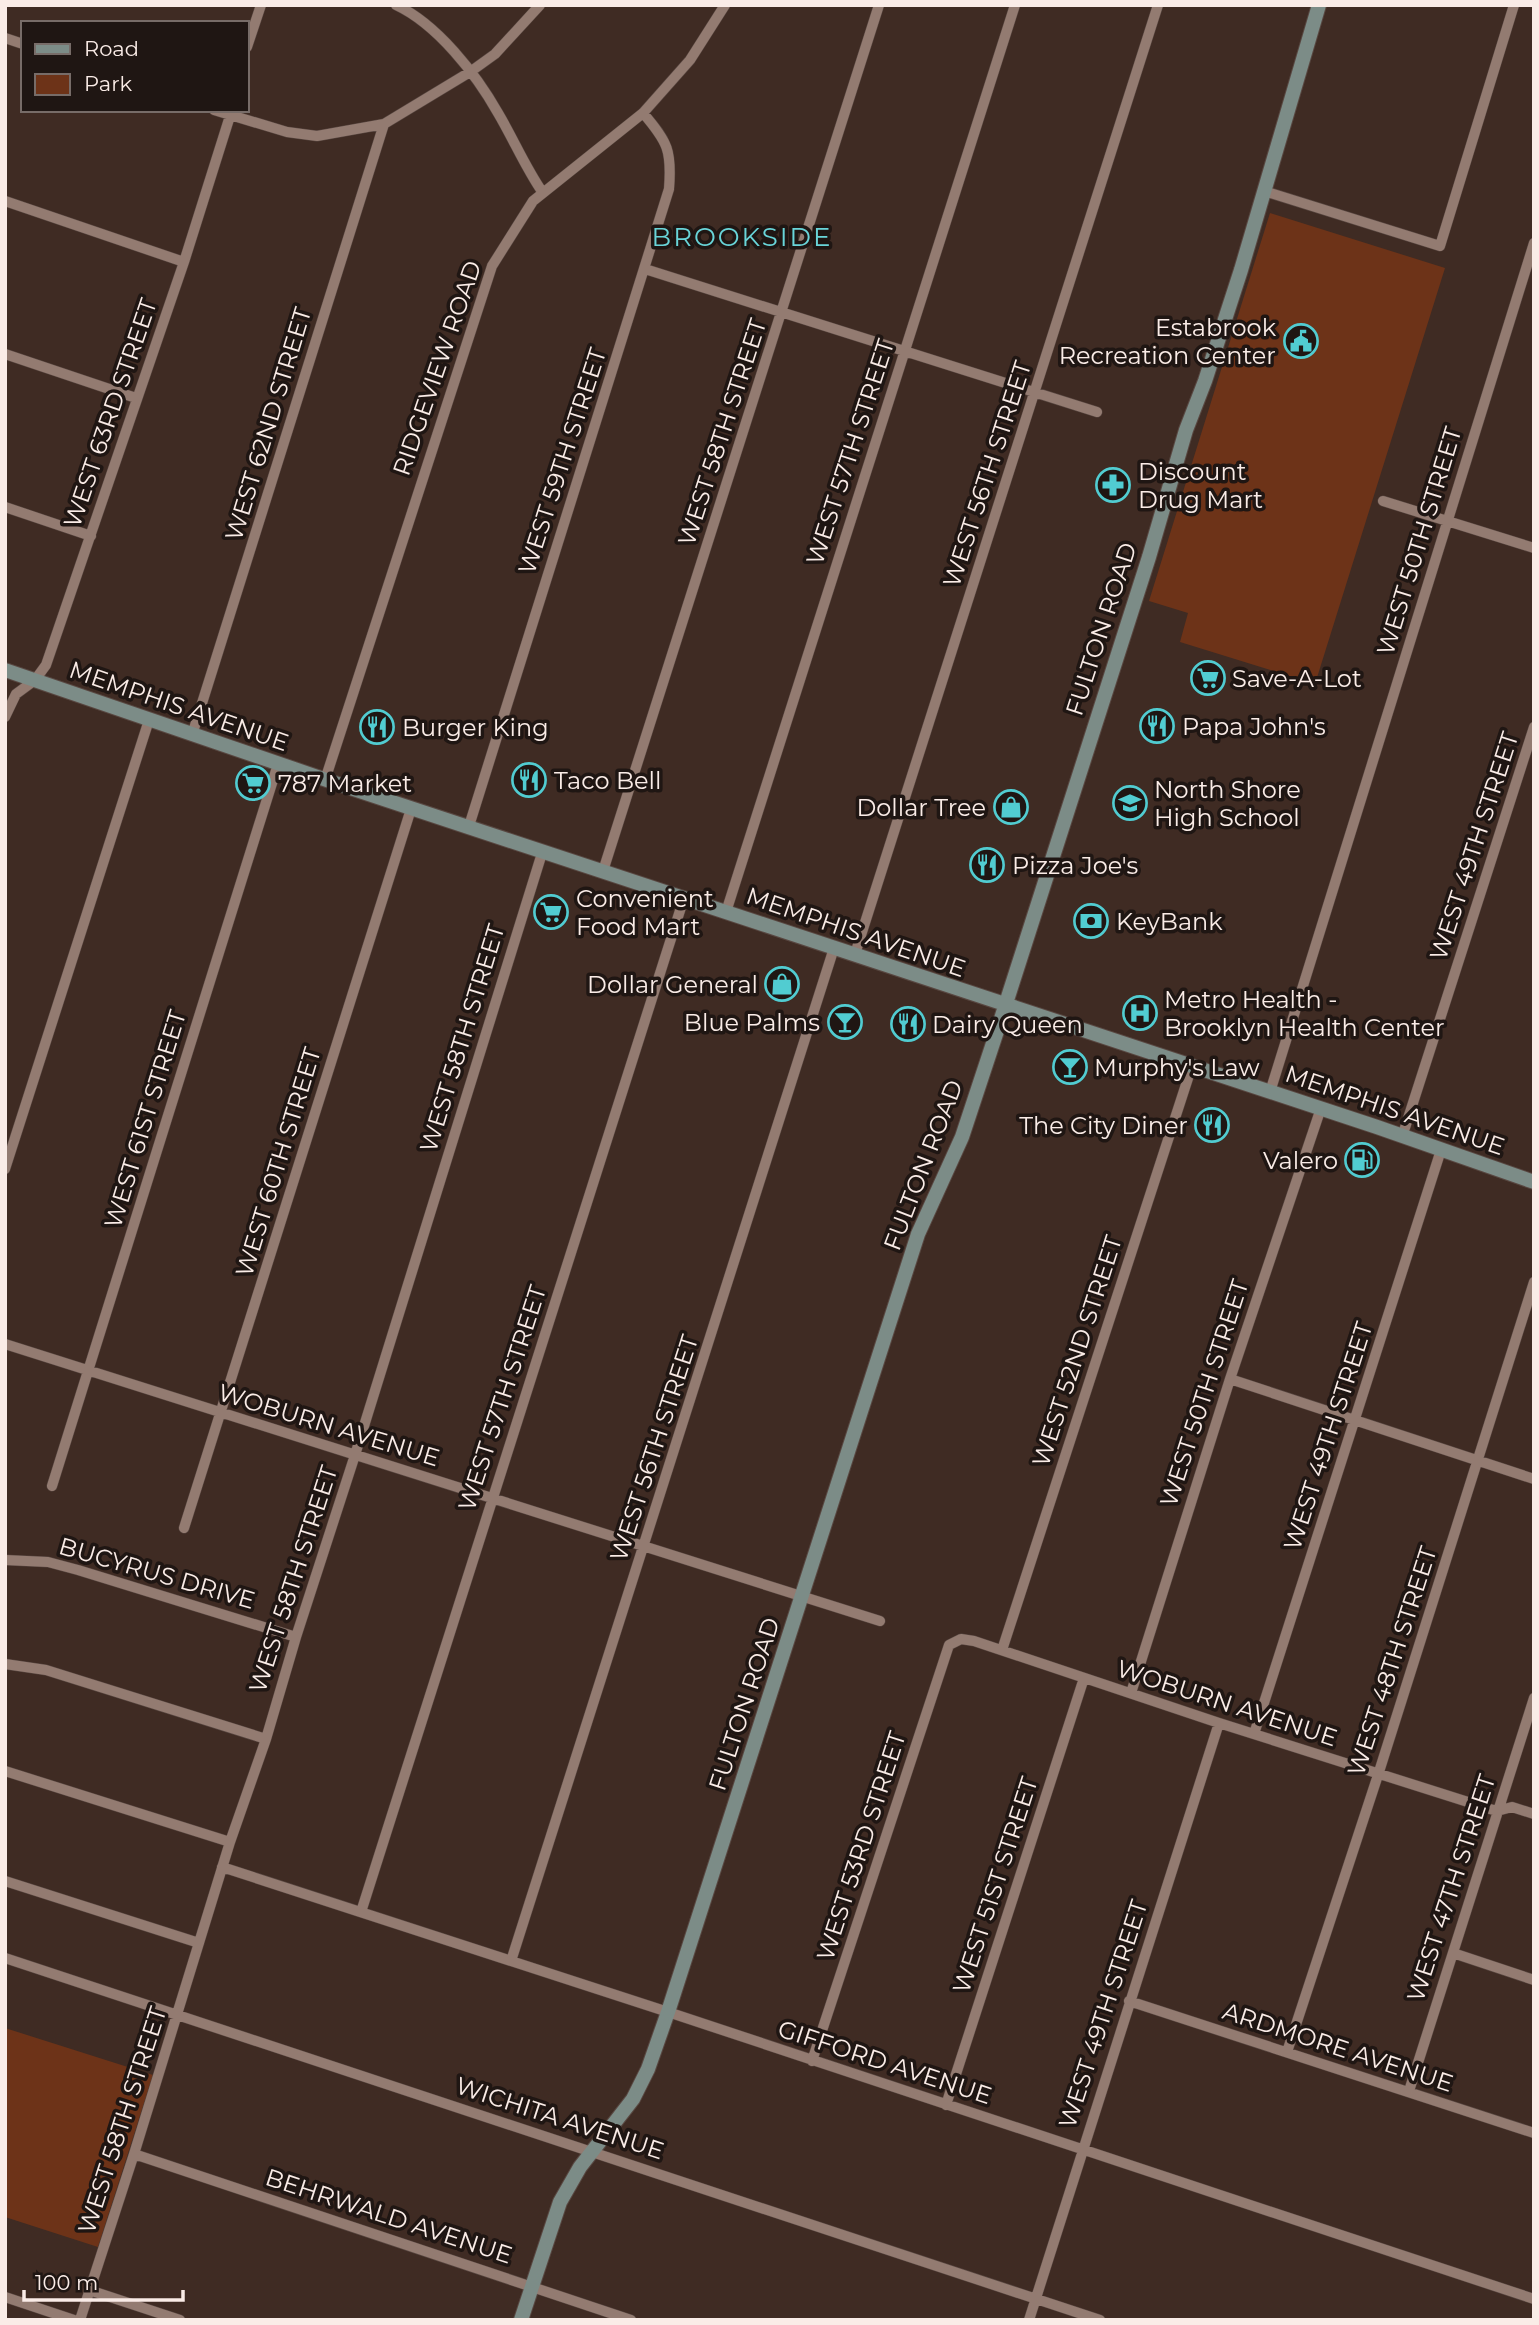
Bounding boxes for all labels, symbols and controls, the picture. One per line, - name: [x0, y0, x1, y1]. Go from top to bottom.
- legend: [21, 21, 248, 112]
- text: Road: [84, 36, 139, 61]
- text: Park: [84, 71, 132, 96]
- district label: BROOKSIDE: [652, 221, 832, 253]
- street label: RIDGEVIEW ROAD: [387, 257, 487, 479]
- street label: WEST 63RD STREET: [57, 295, 163, 531]
- street label: WEST 62ND STREET: [219, 304, 317, 544]
- place label: Estabrook Recreation Center: [1059, 313, 1277, 370]
- street label: WEST 58TH STREET: [672, 315, 772, 549]
- public building icon: Estabrook Recreation Center: [1282, 322, 1320, 360]
- street label: WEST 57TH STREET: [800, 335, 900, 568]
- street label: WEST 59TH STREET: [512, 344, 612, 578]
- street label: WEST 56TH STREET: [937, 357, 1037, 591]
- street label: WEST 50TH STREET: [1370, 423, 1468, 659]
- place label: Discount Drug Mart: [1138, 457, 1263, 514]
- pharmacy icon: Discount Drug Mart: [1094, 466, 1132, 504]
- street label: FULTON ROAD: [1059, 539, 1143, 719]
- street label: MEMPHIS AVENUE: [66, 655, 292, 757]
- supermarket icon: Save-A-Lot: [1189, 659, 1227, 697]
- place label: Save-A-Lot: [1232, 664, 1362, 693]
- restaurant icon: Papa John's: [1138, 707, 1176, 745]
- restaurant icon: Burger King: [358, 708, 396, 746]
- place label: Papa John's: [1182, 712, 1326, 741]
- place label: Burger King: [402, 713, 549, 742]
- street label: WEST 49TH STREET: [1423, 728, 1525, 964]
- restaurant icon: Taco Bell: [510, 761, 548, 799]
- supermarket icon: 787 Market: [234, 764, 272, 802]
- place label: Taco Bell: [554, 766, 661, 795]
- place label: 787 Market: [278, 769, 412, 798]
- place label: North Shore High School: [1154, 775, 1301, 832]
- school or university icon: North Shore High School: [1111, 784, 1149, 822]
- shop icon: Dollar Tree: [992, 788, 1030, 826]
- place label: Dollar Tree: [856, 793, 986, 822]
- restaurant icon: Pizza Joe's: [968, 846, 1006, 884]
- place label: Pizza Joe's: [1012, 851, 1138, 880]
- street label: MEMPHIS AVENUE: [743, 881, 969, 983]
- place label: Convenient Food Mart: [576, 884, 714, 941]
- supermarket icon: Convenient Food Mart: [532, 893, 570, 931]
- bank icon: KeyBank: [1072, 902, 1110, 940]
- place label: KeyBank: [1116, 907, 1223, 936]
- street label: WEST 58TH STREET: [414, 920, 511, 1155]
- shop icon: Dollar General: [763, 965, 801, 1003]
- place label: Dollar General: [587, 970, 758, 999]
- place label: Metro Health - Brooklyn Health Center: [1164, 985, 1445, 1042]
- hospital icon: Metro Health - Brooklyn Health Center: [1121, 994, 1159, 1032]
- bar icon: Blue Palms: [826, 1003, 864, 1041]
- restaurant icon: Dairy Queen: [889, 1005, 927, 1043]
- street label: WEST 61ST STREET: [98, 1006, 192, 1231]
- place label: Blue Palms: [684, 1008, 820, 1037]
- place label: Dairy Queen: [932, 1010, 1083, 1039]
- street label: WEST 60TH STREET: [229, 1044, 327, 1280]
- bar icon: Murphy's Law: [1051, 1048, 1089, 1086]
- place label: Murphy's Law: [1094, 1053, 1260, 1082]
- street label: MEMPHIS AVENUE: [1282, 1059, 1508, 1161]
- street label: FULTON ROAD: [877, 1076, 969, 1254]
- restaurant icon: The City Diner: [1193, 1106, 1231, 1144]
- place label: The City Diner: [1019, 1111, 1188, 1140]
- fuel station icon: Valero: [1343, 1141, 1381, 1179]
- place label: Valero: [1263, 1146, 1338, 1175]
- street label: WEST 52ND STREET: [1026, 1232, 1128, 1470]
- street label: WEST 50TH STREET: [1154, 1276, 1254, 1510]
- street label: WEST 57TH STREET: [452, 1281, 552, 1514]
- street label: WEST 49TH STREET: [1277, 1318, 1379, 1554]
- street label: WEST 56TH STREET: [604, 1331, 704, 1565]
- street label: WOBURN AVENUE: [215, 1378, 443, 1472]
- street label: WEST 58TH STREET: [243, 1462, 343, 1696]
- street label: BUCYRUS DRIVE: [56, 1531, 258, 1615]
- street label: WEST 48TH STREET: [1341, 1543, 1443, 1779]
- street label: FULTON ROAD: [702, 1614, 786, 1794]
- street label: WOBURN AVENUE: [1113, 1654, 1341, 1752]
- street label: WEST 53RD STREET: [810, 1728, 912, 1964]
- street label: WEST 47TH STREET: [1401, 1771, 1501, 2005]
- street label: WEST 51ST STREET: [946, 1773, 1044, 1997]
- street label: WEST 49TH STREET: [1052, 1896, 1154, 2132]
- street label: ARDMORE AVENUE: [1219, 1996, 1457, 2098]
- street label: WEST 58TH STREET: [72, 2003, 172, 2237]
- street label: GIFFORD AVENUE: [775, 2014, 995, 2110]
- street label: WICHITA AVENUE: [452, 2071, 668, 2165]
- street label: BEHRWALD AVENUE: [262, 2162, 516, 2270]
- scale bar: [24, 2258, 184, 2302]
- text: 100 m: [35, 2270, 98, 2295]

